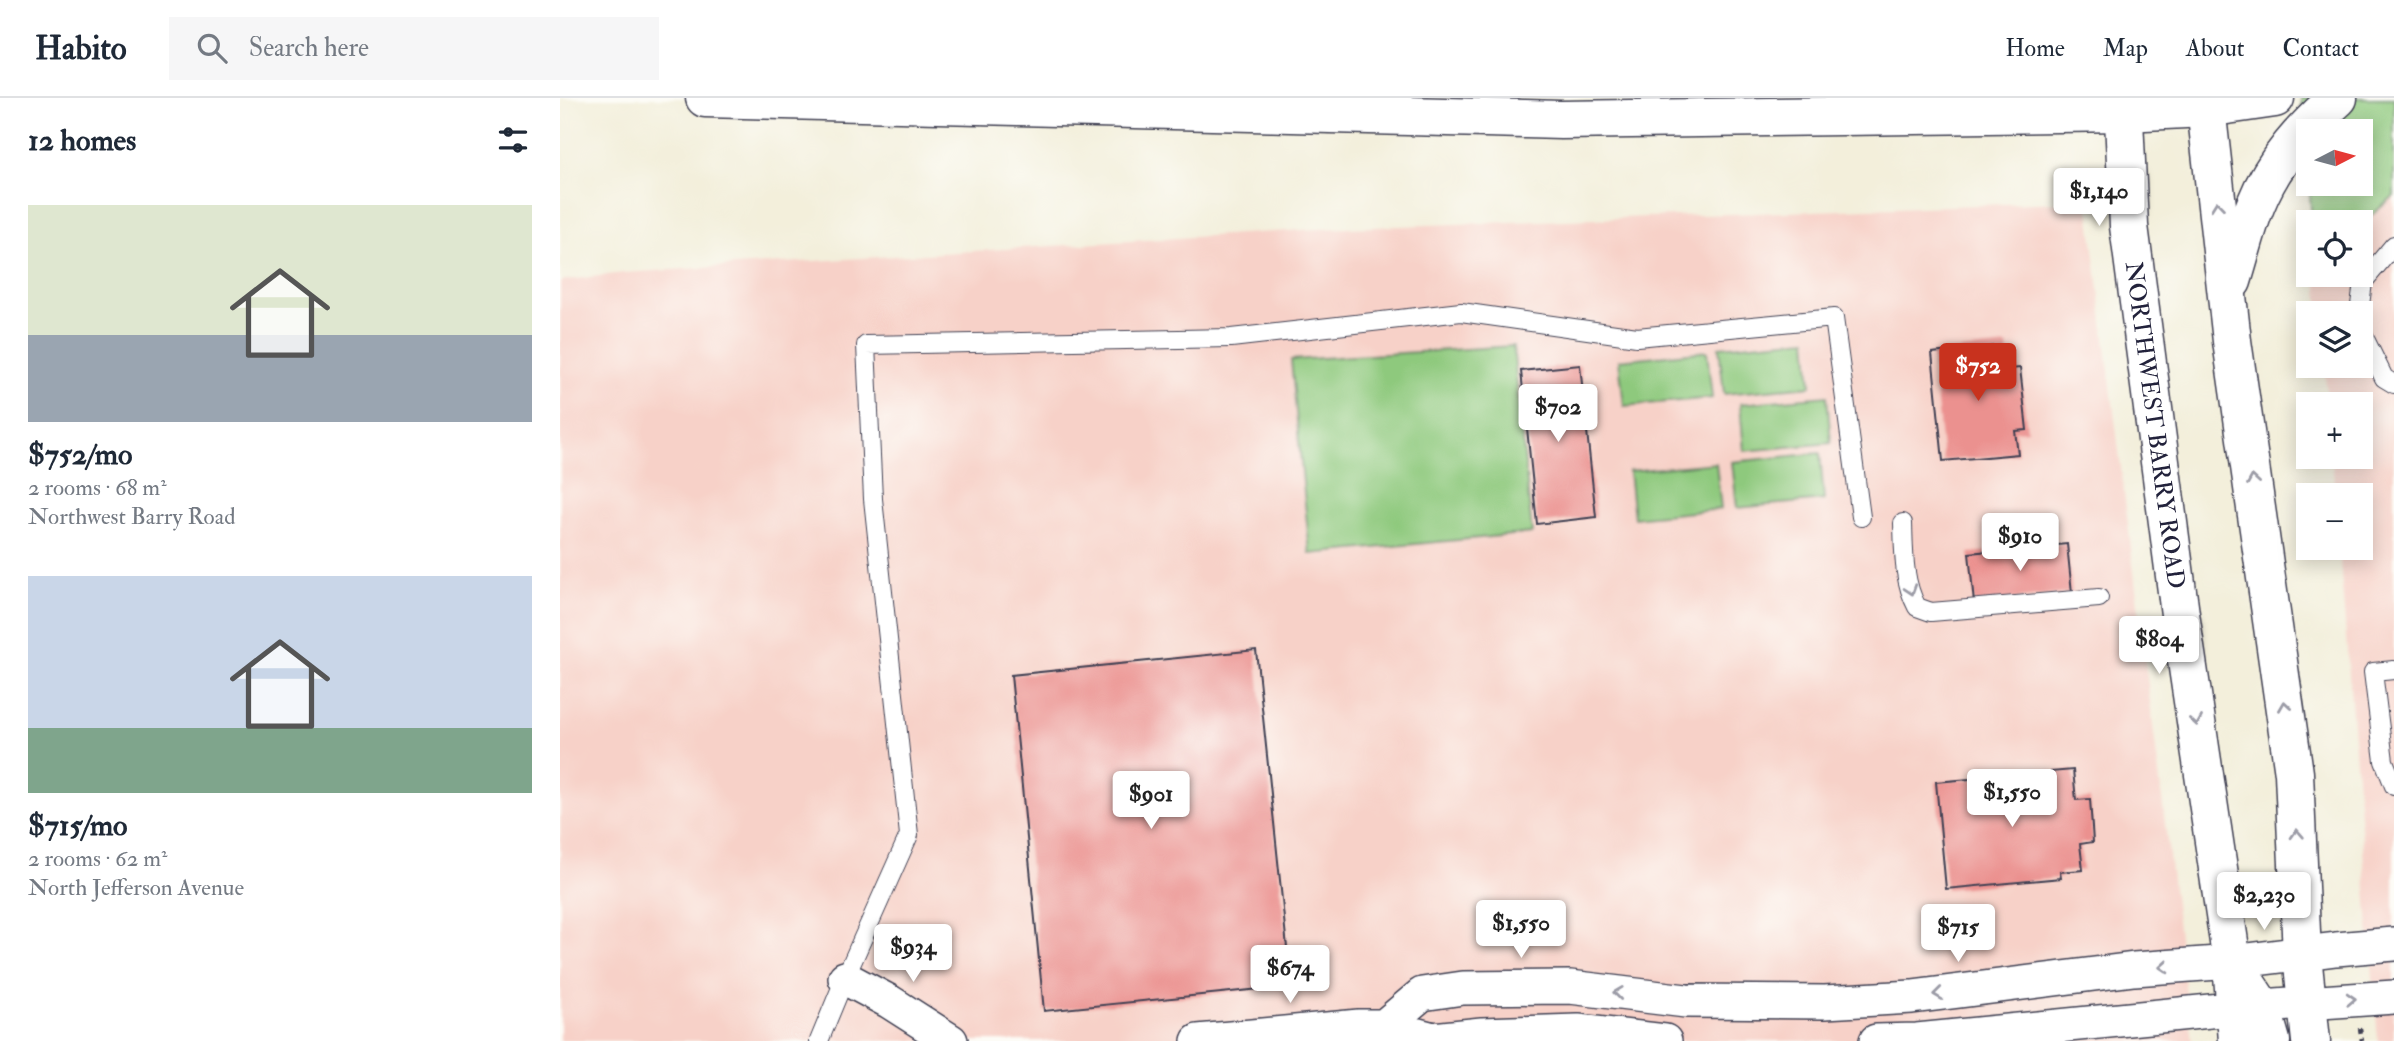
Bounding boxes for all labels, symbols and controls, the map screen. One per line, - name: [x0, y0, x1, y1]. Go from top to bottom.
- search box: [169, 17, 659, 80]
- text: Habito: [35, 28, 127, 69]
- icon: search: [193, 29, 231, 67]
- text: Search here: [249, 32, 369, 64]
- text: Home: [2005, 33, 2065, 64]
- text: Map: [2103, 33, 2148, 64]
- text: About: [2186, 33, 2245, 64]
- text: Contact: [2283, 33, 2359, 64]
- north arrow: [2296, 119, 2373, 196]
- map controls: [2296, 119, 2373, 560]
- icon: filters: [494, 121, 532, 159]
- text: 12 homes: [28, 122, 136, 159]
- pin: $1,140: [2042, 169, 2156, 228]
- text: $1,140: [2069, 176, 2129, 205]
- one-way arrow: [2209, 201, 2224, 212]
- button: locate: [2296, 210, 2373, 287]
- icon: home: [217, 250, 343, 376]
- street label: NORTHWEST BARRY ROAD: [2118, 260, 2192, 591]
- button: layers: [2296, 301, 2373, 378]
- pin: $752: [1937, 344, 2019, 403]
- text: $752: [1955, 351, 2001, 380]
- pin: $702: [1517, 384, 1599, 444]
- text: $702: [1535, 392, 1581, 421]
- button: +: [2296, 392, 2373, 469]
- text: $752/mo: [28, 436, 132, 473]
- text: 2 rooms · 68 m²: [28, 473, 167, 502]
- one-way arrow: [2246, 475, 2261, 486]
- button: −: [2296, 483, 2373, 560]
- text: Northwest Barry Road: [28, 502, 235, 531]
- pin: $910: [1979, 514, 2061, 573]
- text: $910: [1998, 521, 2042, 550]
- one-way arrow: [1902, 584, 1917, 596]
- pin: $804: [2118, 616, 2200, 676]
- icon: home: [217, 621, 343, 747]
- text: $804: [2135, 624, 2183, 653]
- one-way arrow: [2278, 700, 2293, 712]
- one-way arrow: [2188, 715, 2203, 726]
- pin: $1,550: [1955, 770, 2069, 829]
- pin: $901: [1110, 772, 1192, 831]
- text: $1,550: [1983, 777, 2041, 806]
- text: $901: [1129, 779, 1173, 808]
- text: $715/mo: [28, 807, 128, 844]
- one-way arrow: [2290, 828, 2305, 839]
- text: 2 rooms · 62 m²: [28, 844, 167, 873]
- pin: $2,230: [2207, 872, 2321, 932]
- text: North Jefferson Avenue: [28, 873, 244, 902]
- text: $2,230: [2233, 880, 2295, 909]
- pin: $1,550: [1464, 900, 1578, 960]
- pin: $715: [1917, 904, 1999, 964]
- text: $1,550: [1492, 908, 1550, 937]
- text: $715: [1937, 912, 1979, 941]
- pin: $934: [872, 924, 954, 984]
- text: $934: [890, 932, 936, 961]
- pin: $674: [1249, 946, 1331, 1005]
- text: $674: [1267, 953, 1313, 982]
- one-way arrow: [2158, 960, 2169, 975]
- one-way arrow: [1612, 985, 1624, 1000]
- one-way arrow: [1932, 986, 1944, 1001]
- one-way arrow: [2345, 992, 2356, 1007]

